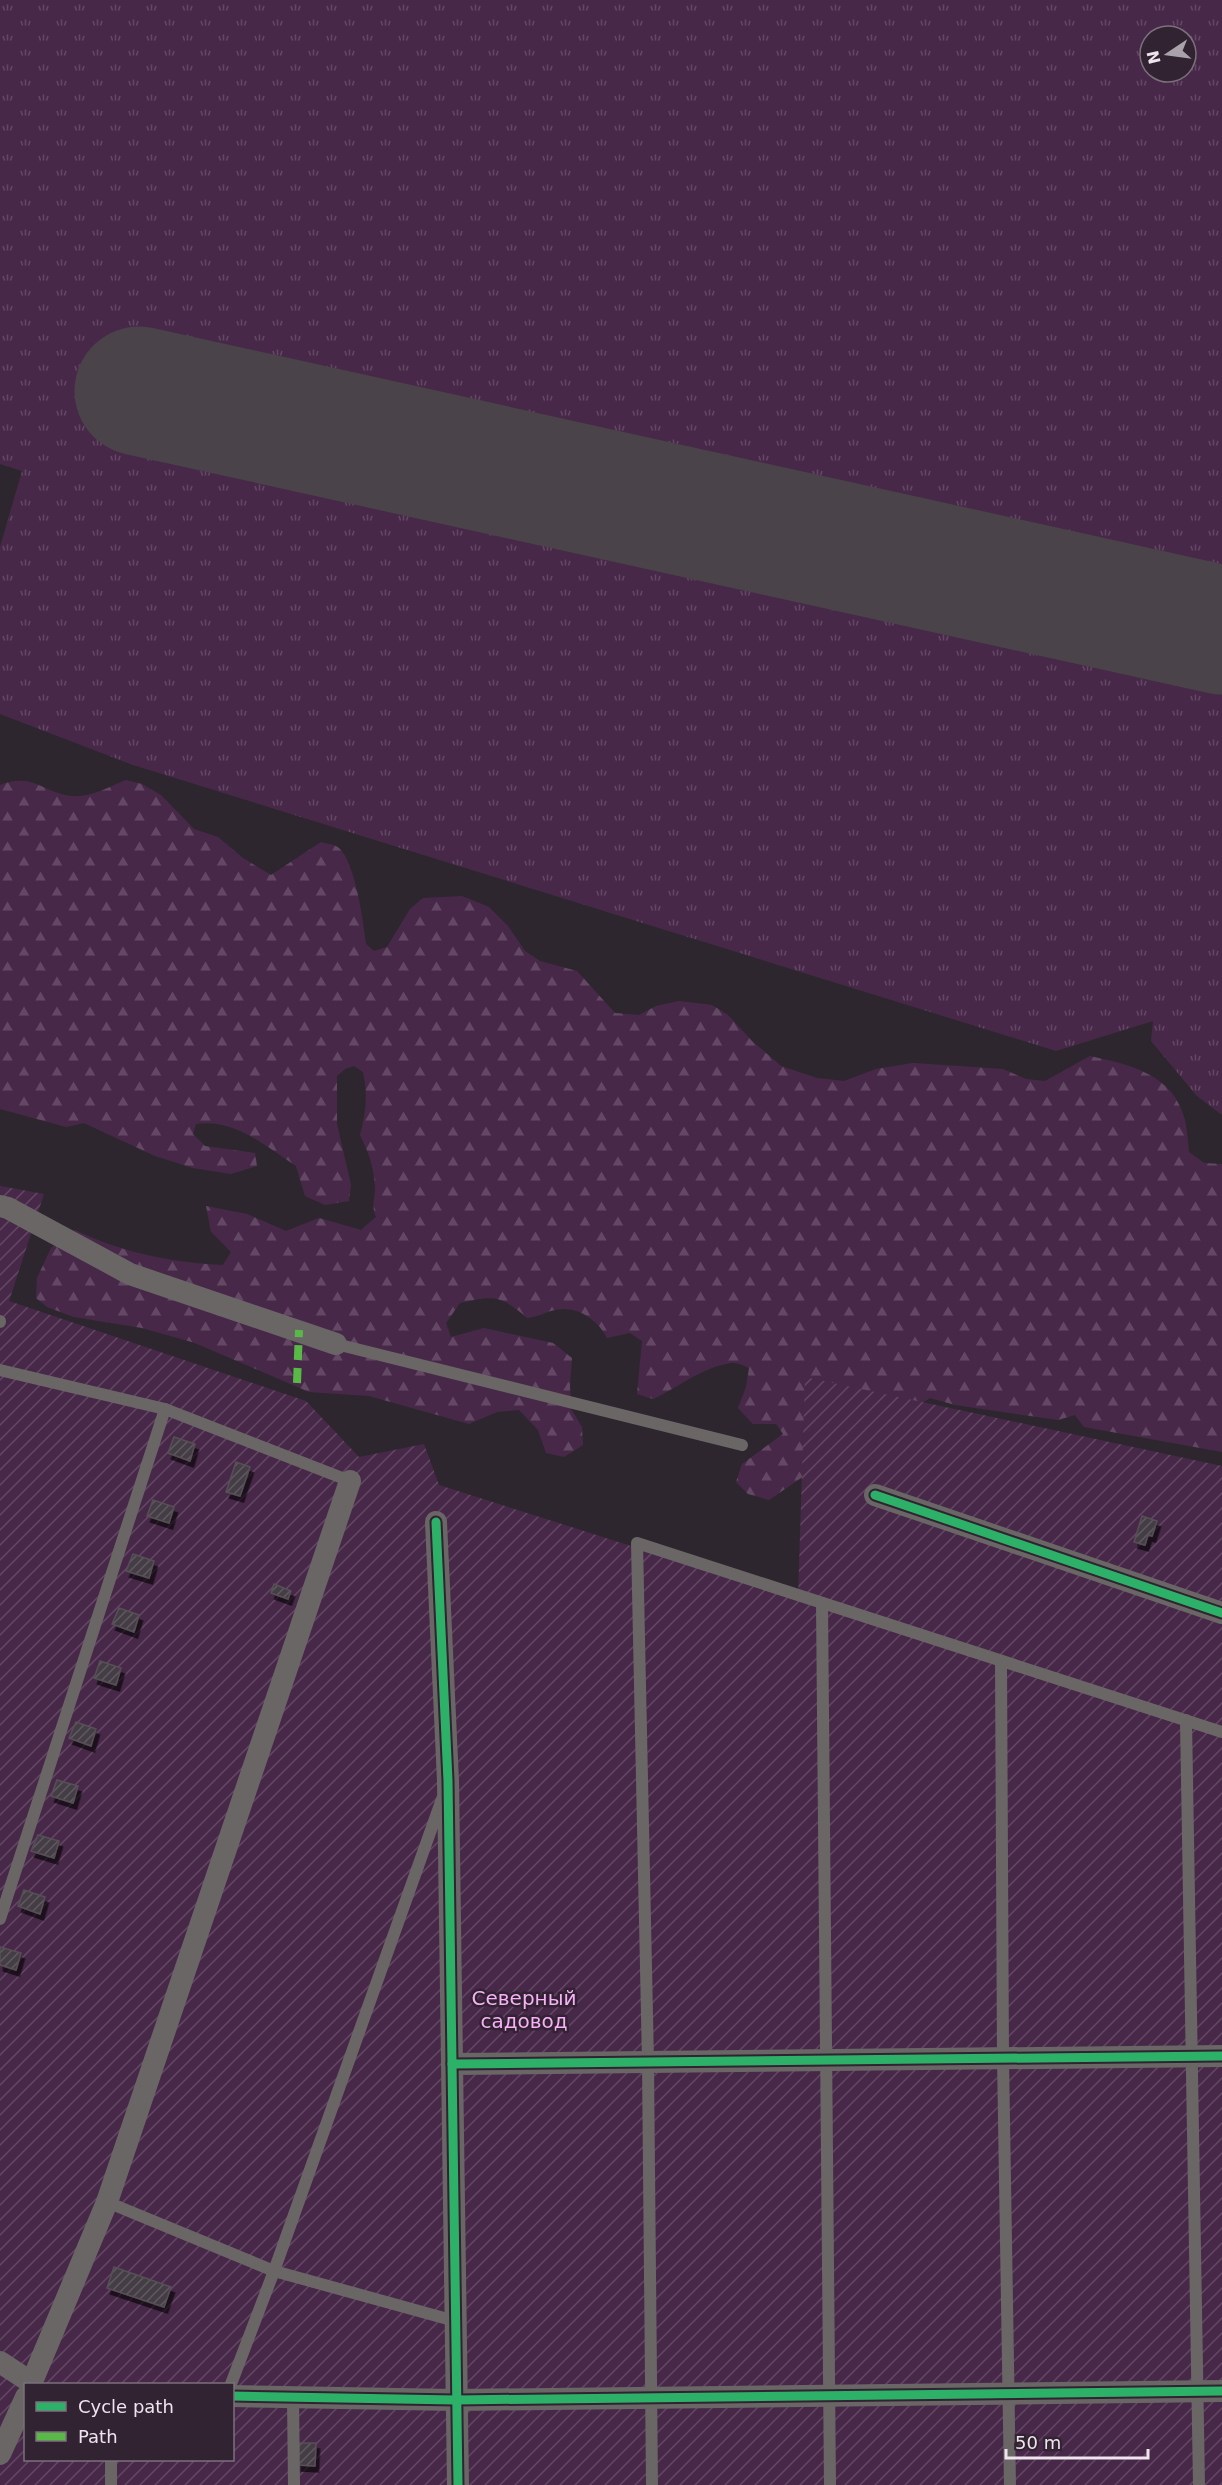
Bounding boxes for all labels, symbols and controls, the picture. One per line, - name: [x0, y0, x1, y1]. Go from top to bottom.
- north arrow: [1138, 24, 1198, 84]
- text: N: [1143, 49, 1165, 66]
- park label: Северный садовод: [472, 1986, 576, 2033]
- legend: [24, 2383, 234, 2461]
- text: Cycle path: [78, 2396, 174, 2417]
- scale bar: [1006, 2422, 1148, 2460]
- text: Path: [78, 2426, 118, 2447]
- text: 50 m: [1015, 2432, 1061, 2453]

